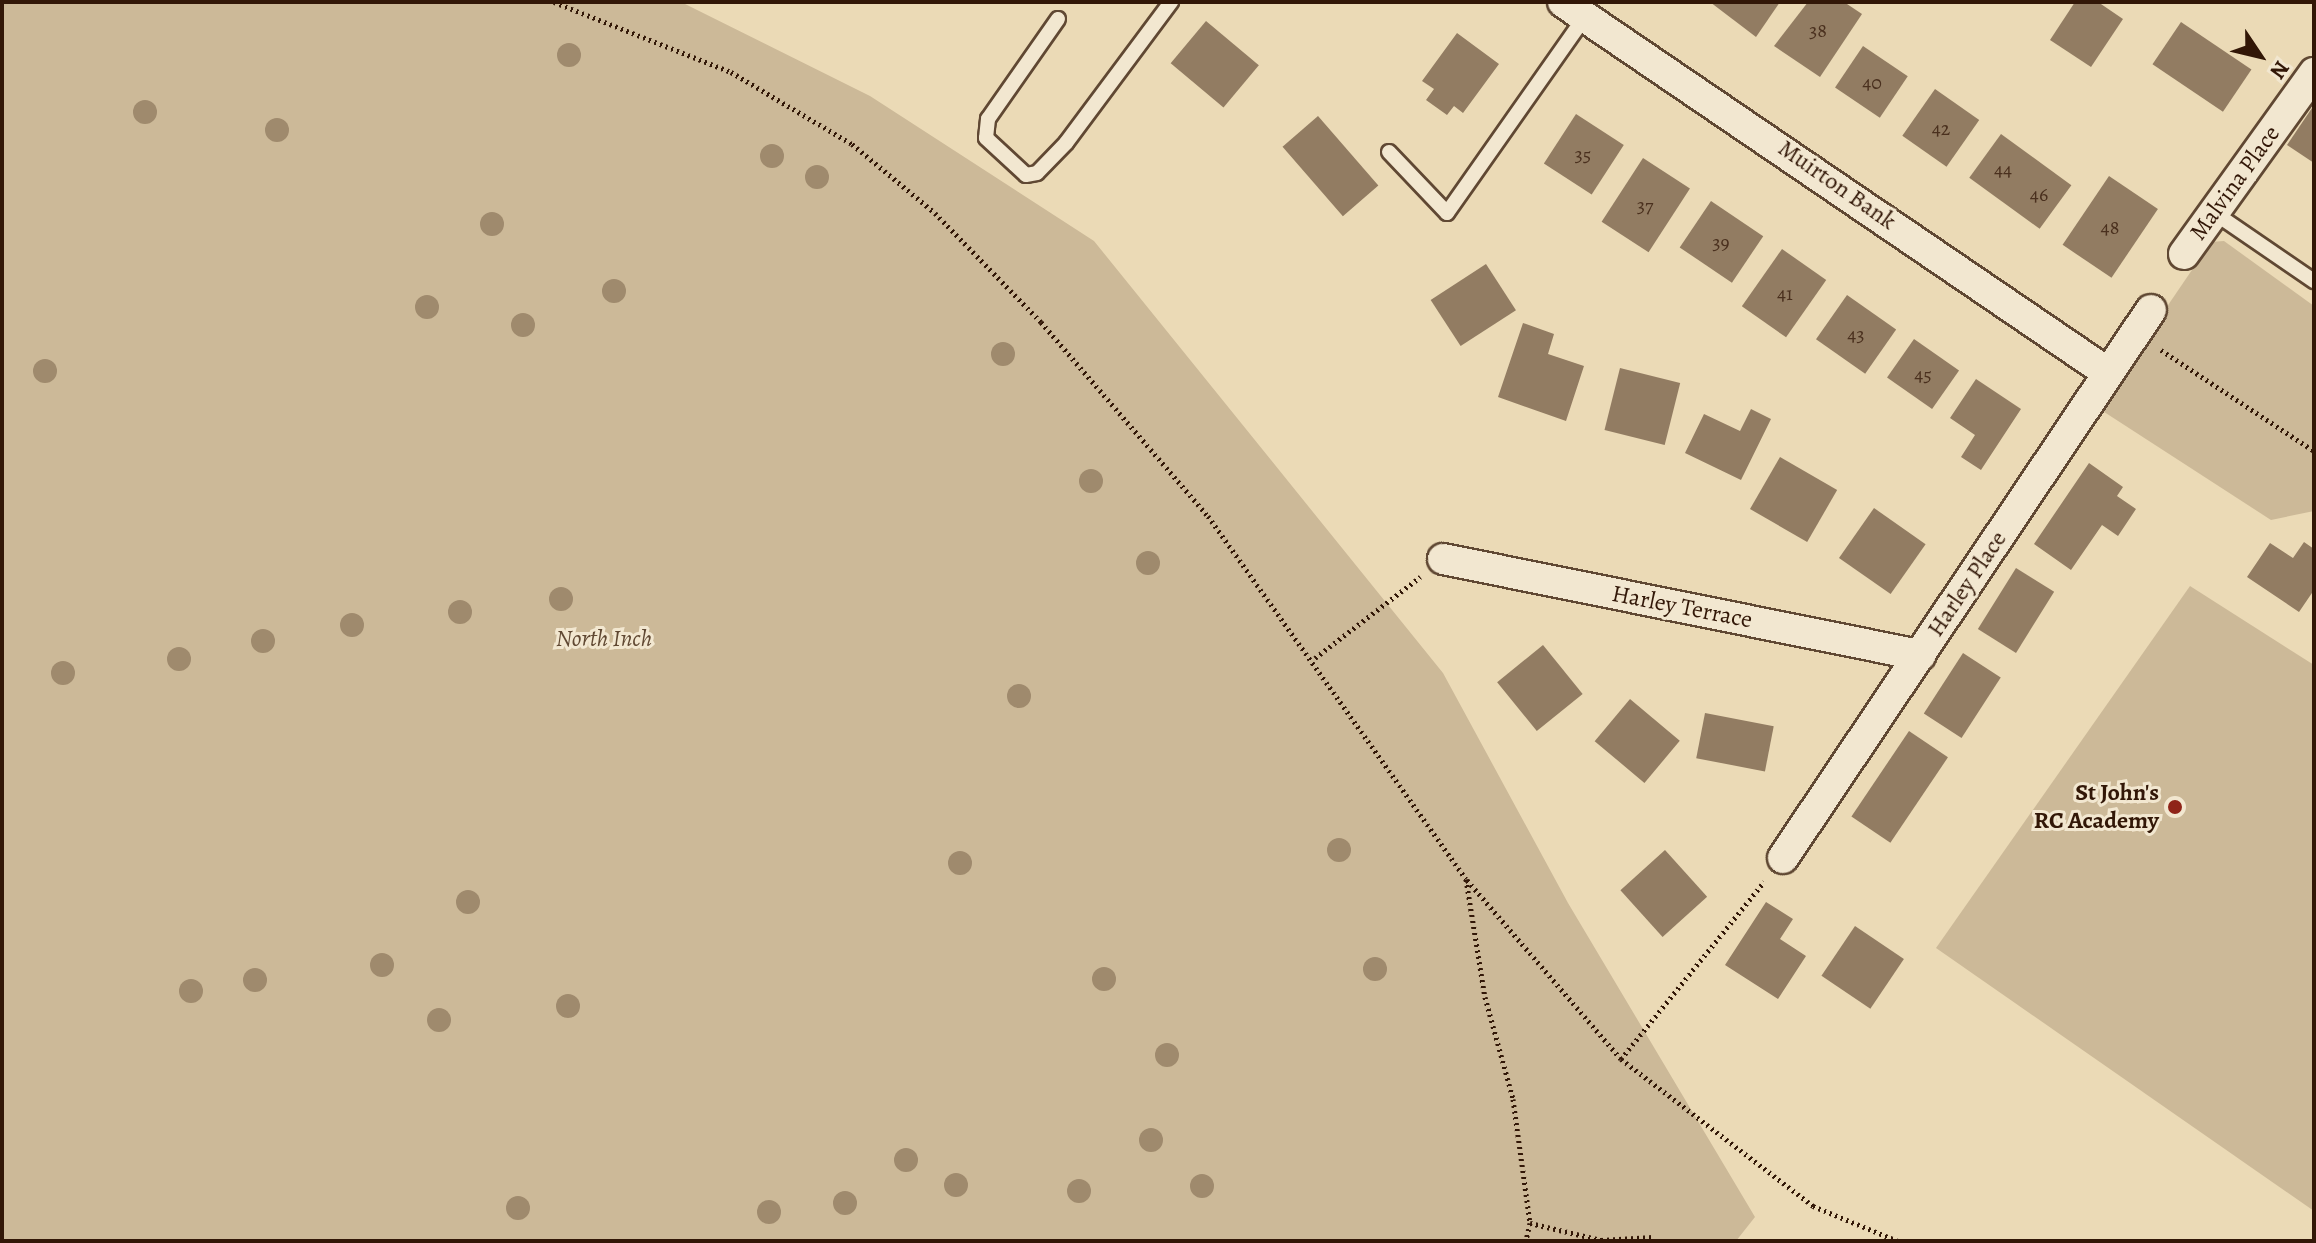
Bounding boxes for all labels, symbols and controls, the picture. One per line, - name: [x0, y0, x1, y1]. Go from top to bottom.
- north arrow: [2220, 16, 2300, 96]
- house number: 38: [1809, 18, 1827, 42]
- text: N: [2263, 55, 2297, 85]
- house number: 40: [1862, 70, 1882, 94]
- house number: 42: [1932, 116, 1950, 140]
- street label: Malvina Place: [2184, 120, 2286, 246]
- street label: Muirton Bank: [1773, 134, 1901, 236]
- house number: 35: [1575, 142, 1591, 166]
- house number: 44: [1994, 157, 2012, 181]
- house number: 46: [2030, 182, 2048, 206]
- house number: 37: [1637, 193, 1653, 217]
- house number: 48: [2101, 215, 2119, 239]
- house number: 39: [1712, 230, 1730, 254]
- house number: 41: [1777, 281, 1793, 305]
- house number: 43: [1847, 322, 1865, 346]
- house number: 45: [1914, 362, 1932, 386]
- street label: Harley Place: [1921, 526, 2013, 642]
- street label: Harley Terrace: [1609, 579, 1755, 635]
- park label: North Inch: [556, 625, 652, 653]
- place label: St John's RC Academy: [2034, 779, 2159, 835]
- marker: St John's RC Academy: [2166, 798, 2184, 816]

